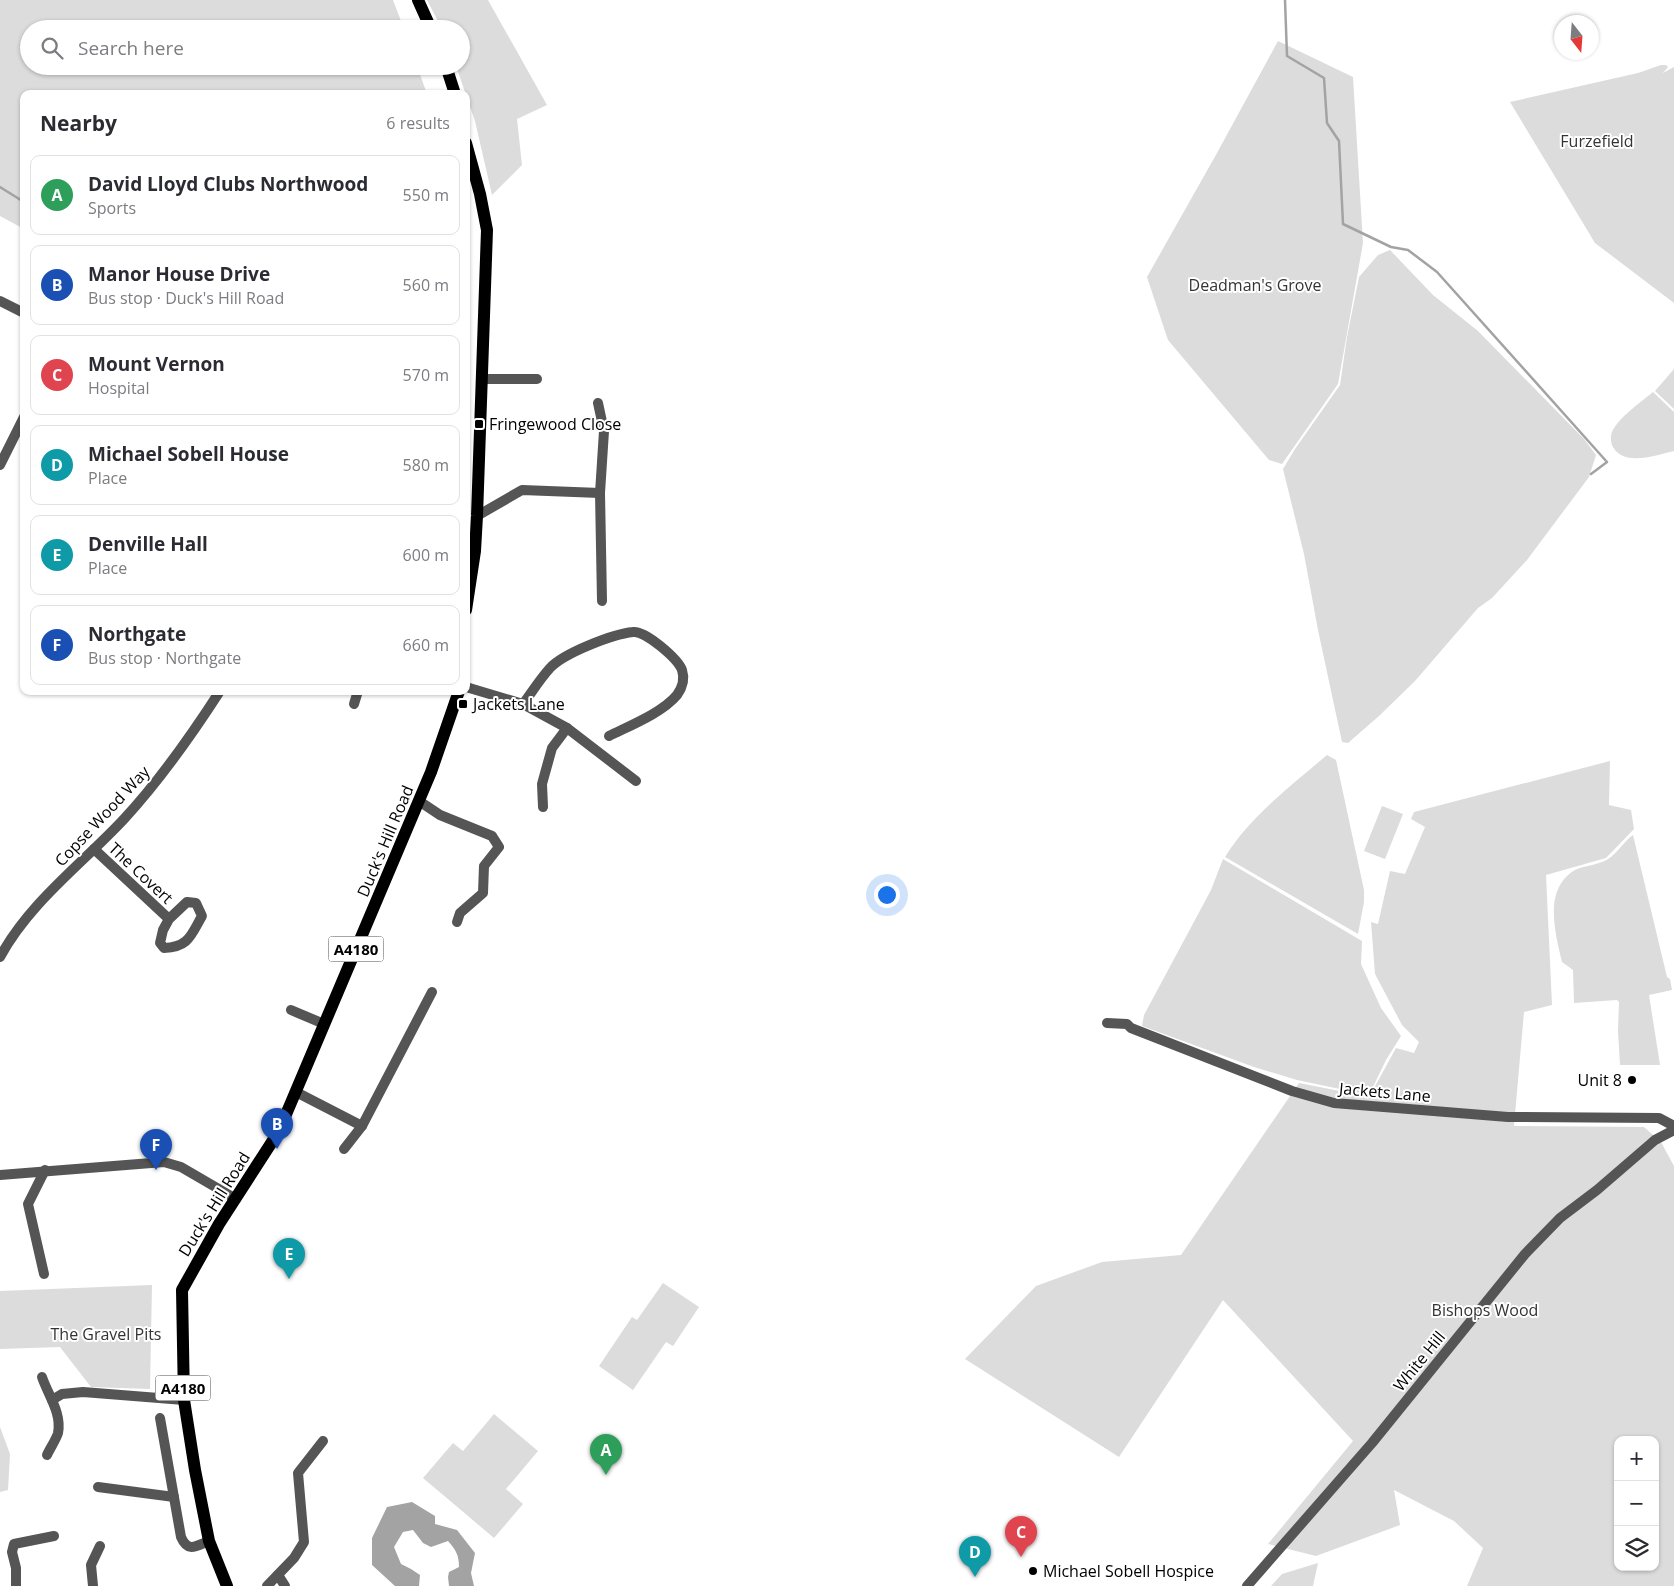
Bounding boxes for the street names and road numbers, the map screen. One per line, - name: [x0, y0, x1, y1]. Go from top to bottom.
- street label: Copse Wood Way: [50, 760, 155, 871]
- street label: Duck's Hill Road: [352, 782, 418, 900]
- street label: The Covert: [104, 837, 178, 909]
- road number: A4180: [328, 936, 384, 962]
- street label: Jackets Lane: [1336, 1077, 1432, 1107]
- street label: Duck's Hill Road: [173, 1148, 255, 1260]
- street label: White Hill: [1388, 1326, 1450, 1396]
- road number: A4180: [156, 1376, 210, 1400]

